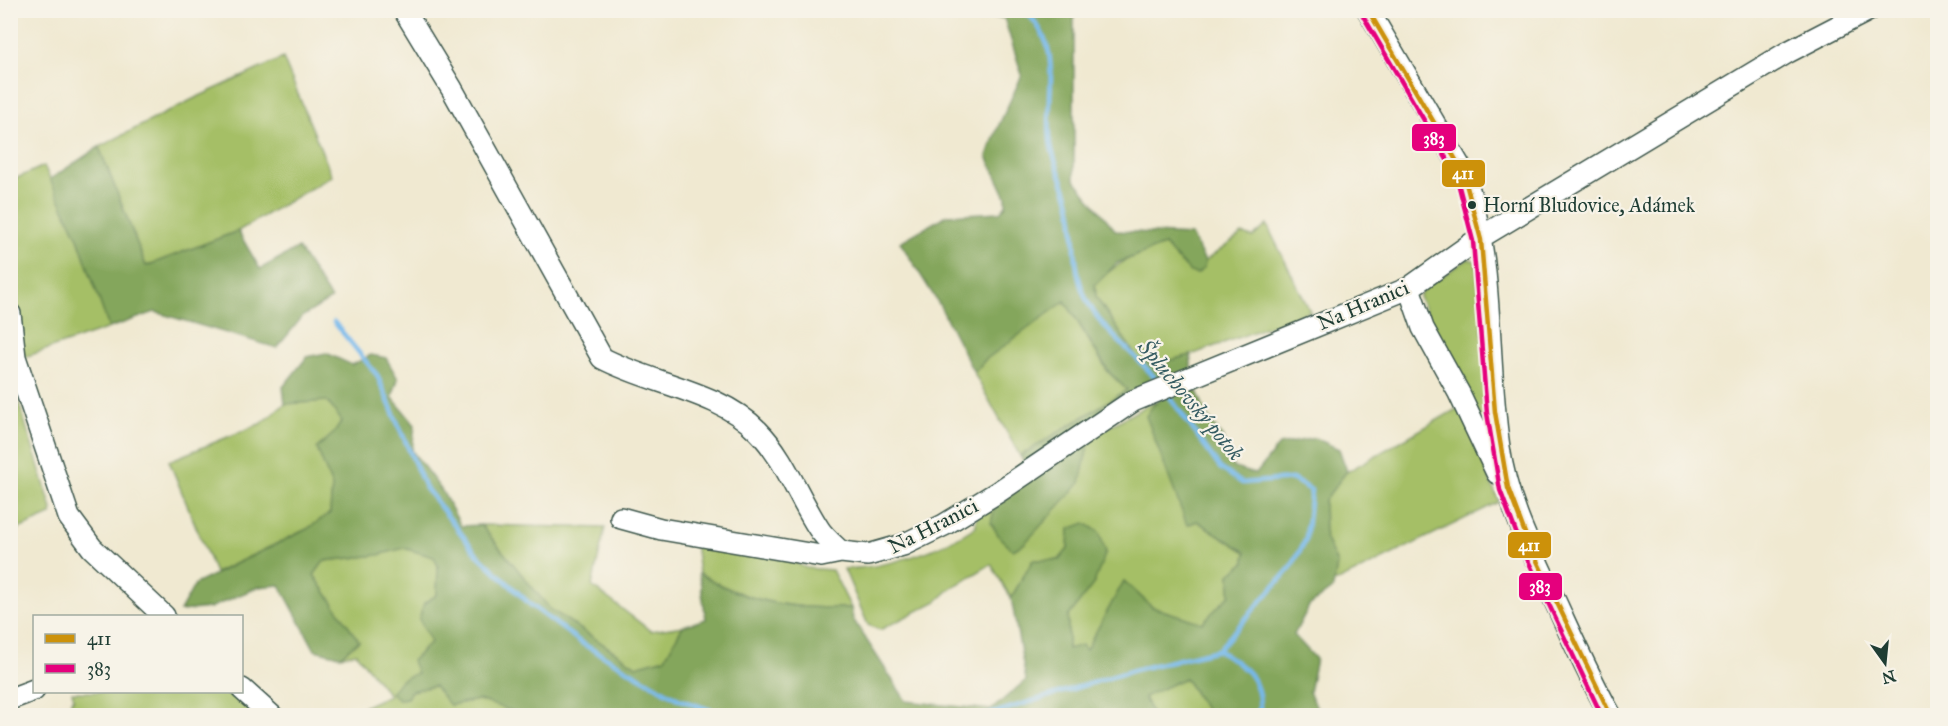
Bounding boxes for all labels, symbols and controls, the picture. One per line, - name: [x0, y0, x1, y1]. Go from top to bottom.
- line badge: 383: [1411, 123, 1457, 152]
- text: 383: [1423, 129, 1445, 149]
- line badge: 411: [1441, 159, 1486, 188]
- text: 411: [1452, 164, 1474, 184]
- place label: Horní Bludovice, Adámek: [1483, 193, 1696, 217]
- marker: Horní Bludovice, Adámek: [1466, 199, 1478, 211]
- street label: Na Hranici: [1313, 274, 1413, 336]
- water label: Špluchovský potok: [1132, 333, 1250, 466]
- street label: Na Hranici: [884, 492, 982, 560]
- line badge: 411: [1507, 531, 1552, 559]
- text: 411: [1518, 536, 1540, 556]
- line badge: 383: [1518, 572, 1563, 601]
- text: 383: [1529, 577, 1551, 597]
- legend: [33, 615, 243, 693]
- text: 411: [87, 628, 111, 650]
- north arrow: [1855, 633, 1915, 693]
- text: 383: [87, 658, 111, 680]
- text: N: [1879, 666, 1898, 688]

